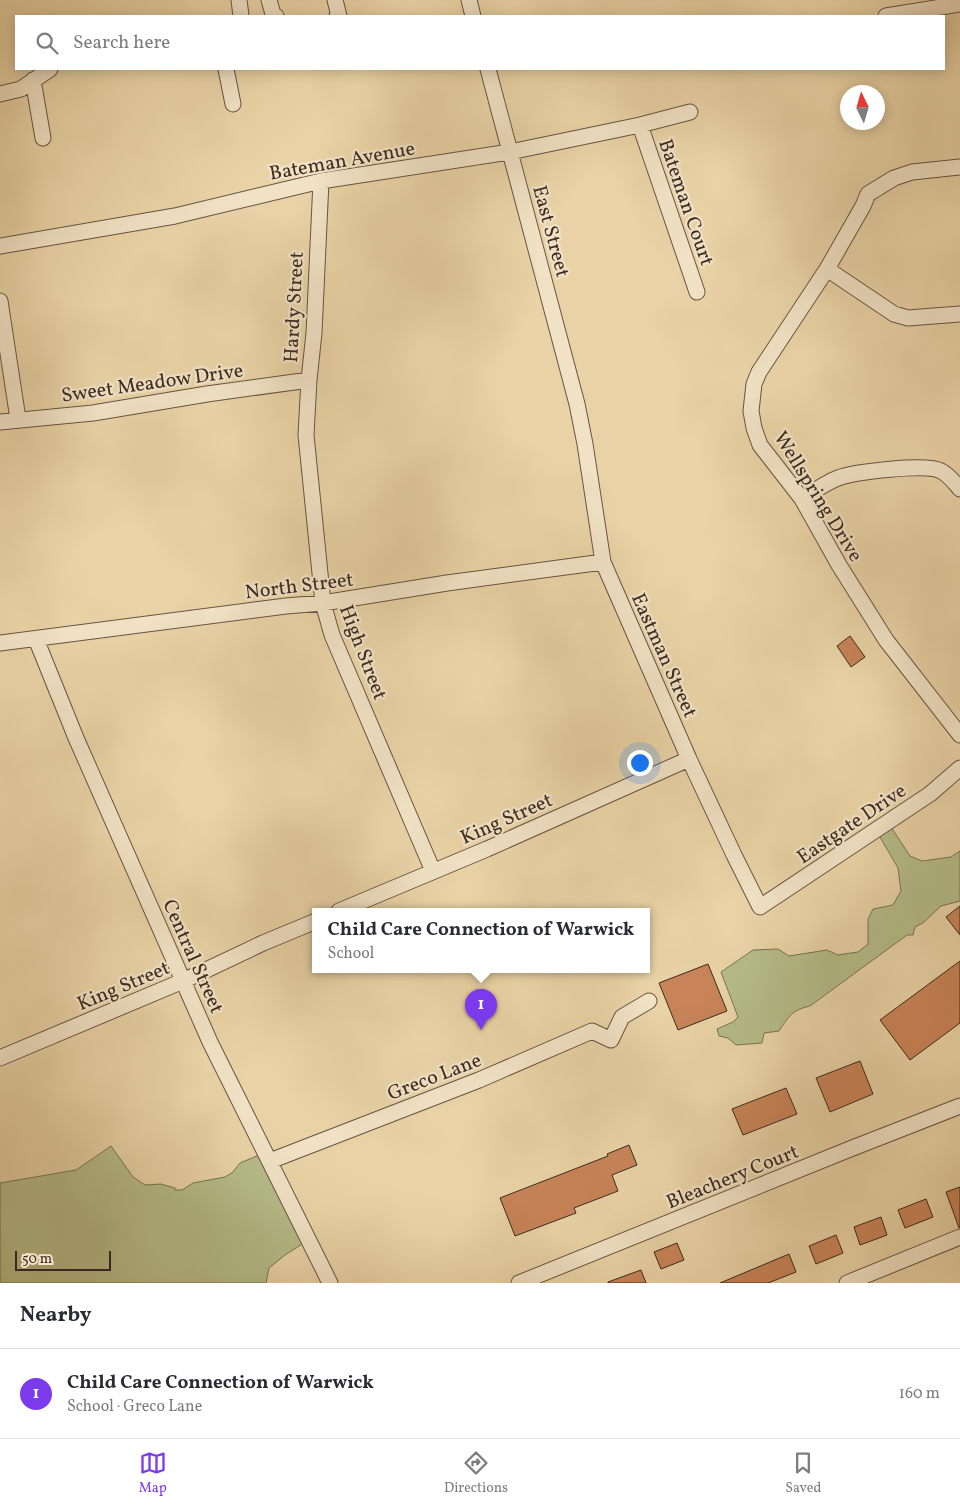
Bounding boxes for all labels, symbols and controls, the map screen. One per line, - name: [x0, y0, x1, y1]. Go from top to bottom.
- search box: [15, 15, 945, 70]
- icon: search: [33, 29, 61, 57]
- text: Search here: [73, 30, 170, 56]
- north arrow: [840, 85, 885, 130]
- street label: Bateman Avenue: [267, 135, 417, 189]
- street label: Bateman Court: [650, 135, 720, 270]
- street label: East Street: [524, 183, 576, 281]
- street label: Hardy Street: [278, 251, 312, 363]
- street label: Sweet Meadow Drive: [60, 357, 245, 411]
- street label: Wellspring Drive: [766, 426, 869, 568]
- street label: North Street: [243, 566, 355, 608]
- street label: Eastman Street: [623, 589, 703, 723]
- street label: High Street: [331, 601, 393, 704]
- your location: [627, 750, 653, 776]
- street label: Eastgate Drive: [792, 778, 912, 872]
- street label: King Street: [456, 787, 557, 853]
- street label: Central Street: [155, 895, 230, 1018]
- popup: [312, 908, 650, 973]
- text: Child Care Connection of Warwick: [328, 917, 634, 943]
- text: School: [328, 943, 374, 965]
- street label: King Street: [73, 955, 174, 1019]
- pin: 1: [465, 989, 497, 1030]
- street label: Greco Lane: [384, 1047, 486, 1109]
- street label: Bleachery Court: [662, 1139, 803, 1217]
- scale bar: [15, 1248, 111, 1271]
- text: 50 m: [22, 1250, 52, 1269]
- text: Nearby: [20, 1301, 91, 1330]
- text: Child Care Connection of Warwick: [67, 1370, 374, 1396]
- text: 1: [33, 1383, 39, 1405]
- text: 160 m: [899, 1383, 940, 1405]
- text: School · Greco Lane: [67, 1396, 202, 1418]
- tab: Map: [139, 1449, 167, 1498]
- tab: Directions: [444, 1449, 508, 1498]
- tab: Saved: [785, 1449, 821, 1498]

